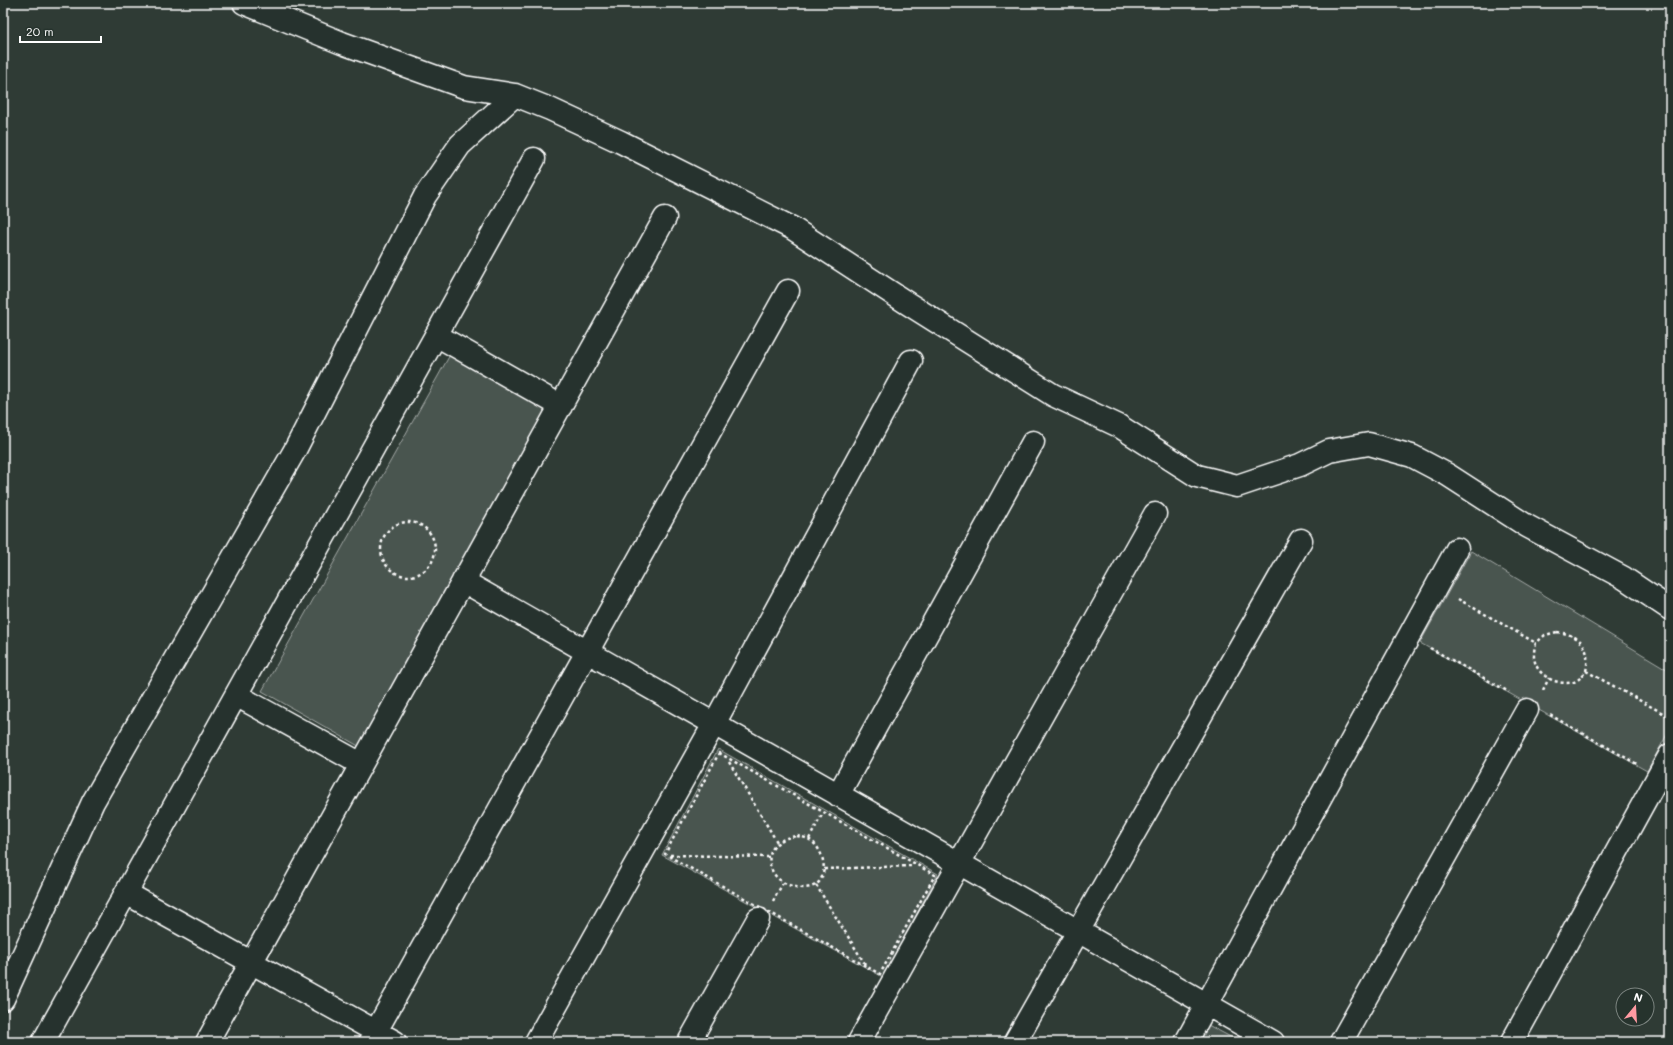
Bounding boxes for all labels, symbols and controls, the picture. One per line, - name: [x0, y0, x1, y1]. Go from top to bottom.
- scale bar: [20, 18, 101, 44]
- text: 20 m: [26, 23, 54, 39]
- north arrow: [1615, 987, 1655, 1027]
- text: N: [1632, 989, 1645, 1005]

